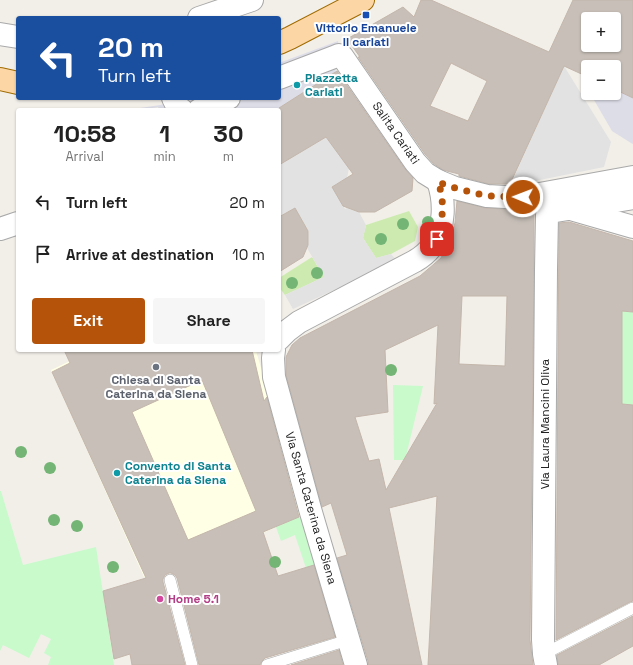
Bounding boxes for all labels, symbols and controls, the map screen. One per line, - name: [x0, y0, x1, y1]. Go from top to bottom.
- marker: Vittorio Emanuele II cariati: [361, 10, 371, 20]
- map controls: [581, 12, 621, 100]
- button: +: [581, 12, 621, 52]
- place label: Vittorio Emanuele II cariati: [315, 20, 417, 50]
- text: 20 m: [98, 29, 164, 65]
- icon: left: [32, 32, 84, 84]
- button: −: [581, 60, 621, 100]
- text: Turn left: [98, 64, 171, 87]
- place label: Piazzetta Cariati: [305, 70, 358, 100]
- marker: Piazzetta Cariati: [292, 80, 302, 90]
- street label: Salita Cariati: [369, 99, 423, 167]
- text: 10:58: [54, 118, 116, 149]
- text: 1: [159, 118, 170, 149]
- text: 30: [213, 118, 243, 149]
- text: Arrival: [65, 148, 104, 165]
- text: min: [153, 148, 176, 165]
- text: m: [223, 148, 234, 165]
- position arrow: [502, 176, 544, 218]
- icon: left: [32, 191, 54, 213]
- text: Turn left: [66, 193, 128, 212]
- text: 20 m: [230, 193, 265, 212]
- pin: [420, 222, 454, 256]
- icon: arrive: [426, 228, 448, 250]
- icon: arrive: [32, 243, 54, 265]
- text: Arrive at destination: [66, 245, 214, 264]
- text: 10 m: [232, 245, 265, 264]
- button: Exit: [32, 298, 145, 344]
- button: Share: [153, 298, 265, 344]
- street label: Via Laura Mancini Oliva: [537, 359, 553, 489]
- marker: Chiesa di Santa Caterina da Siena: [151, 362, 161, 372]
- place label: Chiesa di Santa Caterina da Siena: [105, 372, 207, 402]
- street label: Via Santa Caterina da Siena: [282, 430, 340, 586]
- place label: Convento di Santa Caterina da Siena: [125, 458, 231, 488]
- marker: Convento di Santa Caterina da Siena: [112, 468, 122, 478]
- place label: Home 5.1: [168, 591, 219, 607]
- marker: Home 5.1: [155, 594, 165, 604]

